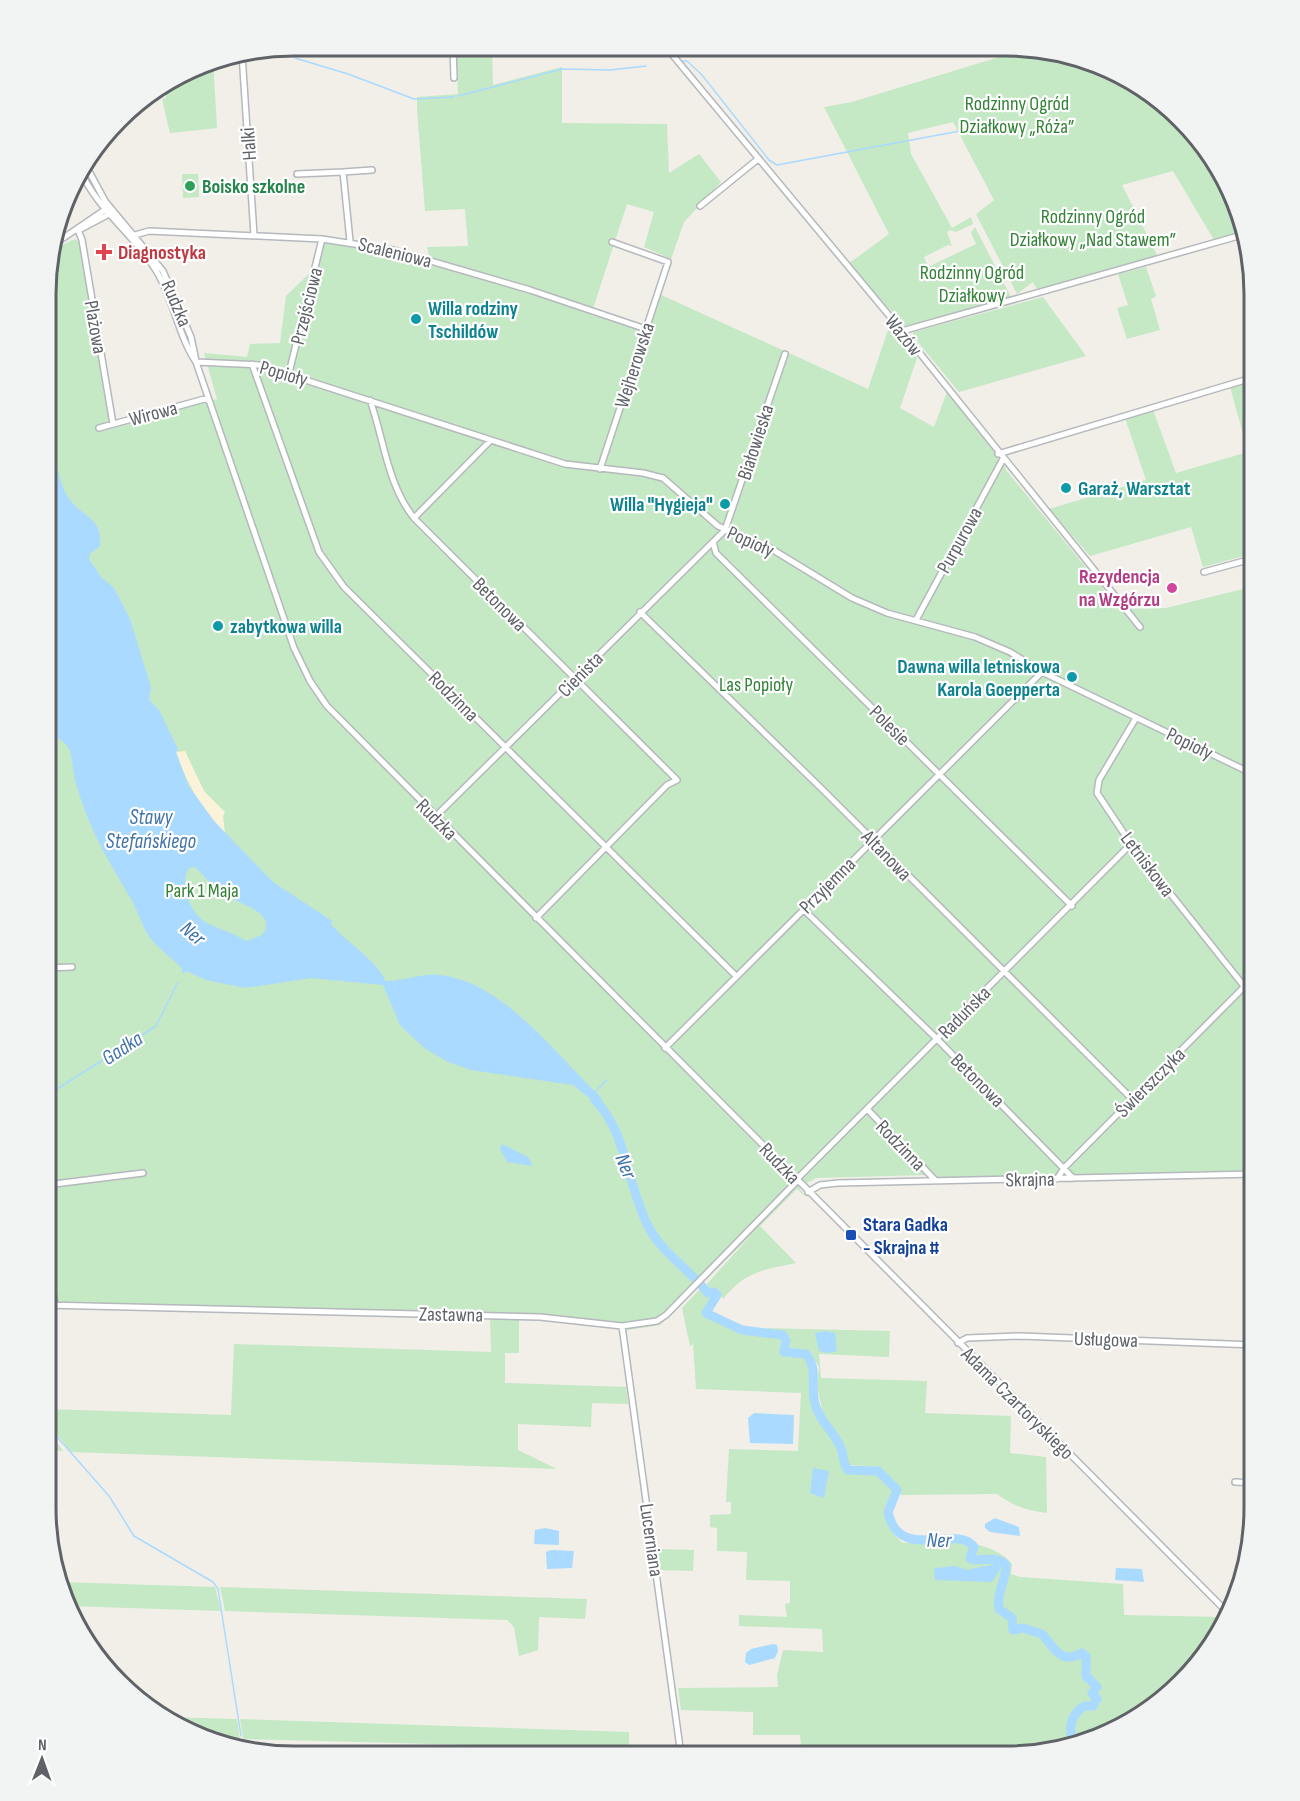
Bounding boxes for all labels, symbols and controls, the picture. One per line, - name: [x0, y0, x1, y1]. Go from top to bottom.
- park label: Rodzinny Ogród Działkowy „Róża”: [960, 92, 1074, 139]
- street label: Halki: [236, 127, 262, 161]
- place label: Boisko szkolne: [202, 175, 305, 199]
- marker: Boisko szkolne: [183, 179, 197, 193]
- park label: Rodzinny Ogród Działkowy „Nad Stawem”: [1010, 205, 1176, 252]
- street label: Scaleniowa: [356, 232, 434, 274]
- place label: Diagnostyka: [118, 241, 206, 265]
- marker: Diagnostyka: [95, 243, 113, 261]
- park label: Rodzinny Ogród Działkowy: [920, 261, 1024, 308]
- street label: Przejściowa: [286, 265, 328, 347]
- street label: Rudzka: [156, 276, 197, 330]
- place label: Willa rodziny Tschildów: [428, 297, 518, 344]
- street label: Plażowa: [79, 299, 111, 356]
- street label: Wazów: [879, 310, 927, 361]
- marker: Willa rodziny Tschildów: [409, 312, 423, 326]
- street label: Wejherowska: [610, 320, 660, 411]
- street label: Popioły: [257, 356, 311, 392]
- street label: Wirowa: [126, 396, 180, 432]
- street label: Białowieska: [733, 402, 779, 483]
- place label: Garaż, Warsztat: [1078, 477, 1191, 501]
- marker: Garaż, Warsztat: [1059, 481, 1073, 495]
- place label: Willa "Hygieja": [610, 493, 713, 517]
- marker: Willa "Hygieja": [718, 497, 732, 511]
- street label: Purpurowa: [932, 503, 988, 578]
- street label: Popioły: [723, 521, 778, 563]
- place label: Rezydencja na Wzgórzu: [1079, 565, 1160, 612]
- street label: Betonowa: [467, 573, 531, 637]
- marker: Rezydencja na Wzgórzu: [1165, 581, 1179, 595]
- place label: zabytkowa willa: [230, 615, 342, 639]
- marker: zabytkowa willa: [211, 619, 225, 633]
- street label: Cienista: [553, 647, 609, 703]
- place label: Dawna willa letniskowa Karola Goepperta: [897, 655, 1060, 702]
- street label: Rodzinna: [423, 667, 483, 727]
- marker: Dawna willa letniskowa Karola Goepperta: [1065, 670, 1079, 684]
- park label: Las Popioły: [719, 673, 793, 697]
- street label: Polesie: [864, 700, 915, 751]
- street label: Popioły: [1162, 722, 1217, 765]
- street label: Rudzka: [411, 794, 462, 845]
- water label: Stawy Stefańskiego: [106, 805, 197, 854]
- street label: Altanowa: [856, 824, 916, 886]
- street label: Letniskowa: [1115, 827, 1179, 902]
- street label: Przyjemna: [795, 853, 861, 919]
- park label: Park 1 Maja: [165, 879, 239, 903]
- water label: Ner: [175, 916, 211, 952]
- street label: Raduńska: [933, 981, 996, 1044]
- water label: Gadka: [97, 1026, 148, 1071]
- street label: Świerszczyka: [1111, 1043, 1191, 1123]
- street label: Betonowa: [945, 1049, 1009, 1113]
- street label: Rodzinna: [870, 1115, 930, 1176]
- street label: Rudzka: [754, 1138, 805, 1189]
- water label: Ner: [609, 1150, 642, 1183]
- street label: Skrajna: [1005, 1168, 1055, 1192]
- place label: Stara Gadka - Skrajna #: [863, 1213, 948, 1260]
- marker: Stara Gadka - Skrajna #: [844, 1228, 858, 1242]
- street label: Zastawna: [419, 1302, 483, 1328]
- street label: Usługowa: [1074, 1327, 1138, 1353]
- street label: Adama Czartoryskiego: [955, 1342, 1079, 1465]
- street label: Lucerniana: [634, 1502, 668, 1578]
- water label: Ner: [926, 1528, 953, 1553]
- north arrow: [12, 1729, 72, 1789]
- text: N: [38, 1736, 47, 1755]

